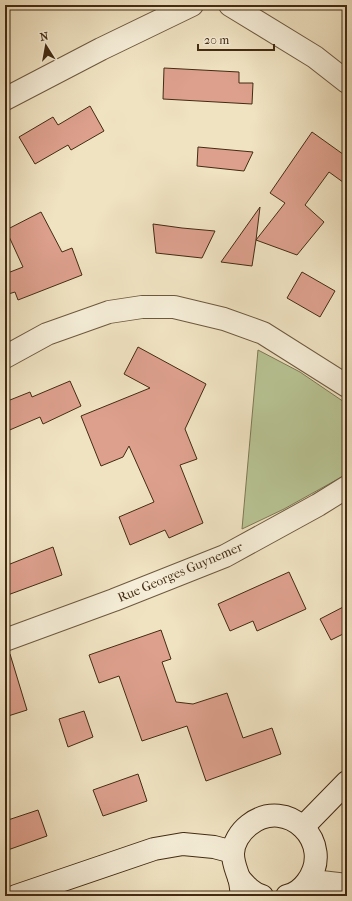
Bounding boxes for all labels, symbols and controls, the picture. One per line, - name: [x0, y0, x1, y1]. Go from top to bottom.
- north arrow: [26, 26, 66, 66]
- scale bar: [198, 26, 274, 52]
- text: N: [39, 29, 50, 44]
- text: 20 m: [204, 33, 229, 47]
- street label: Rue Georges Guynemer: [115, 539, 245, 605]

